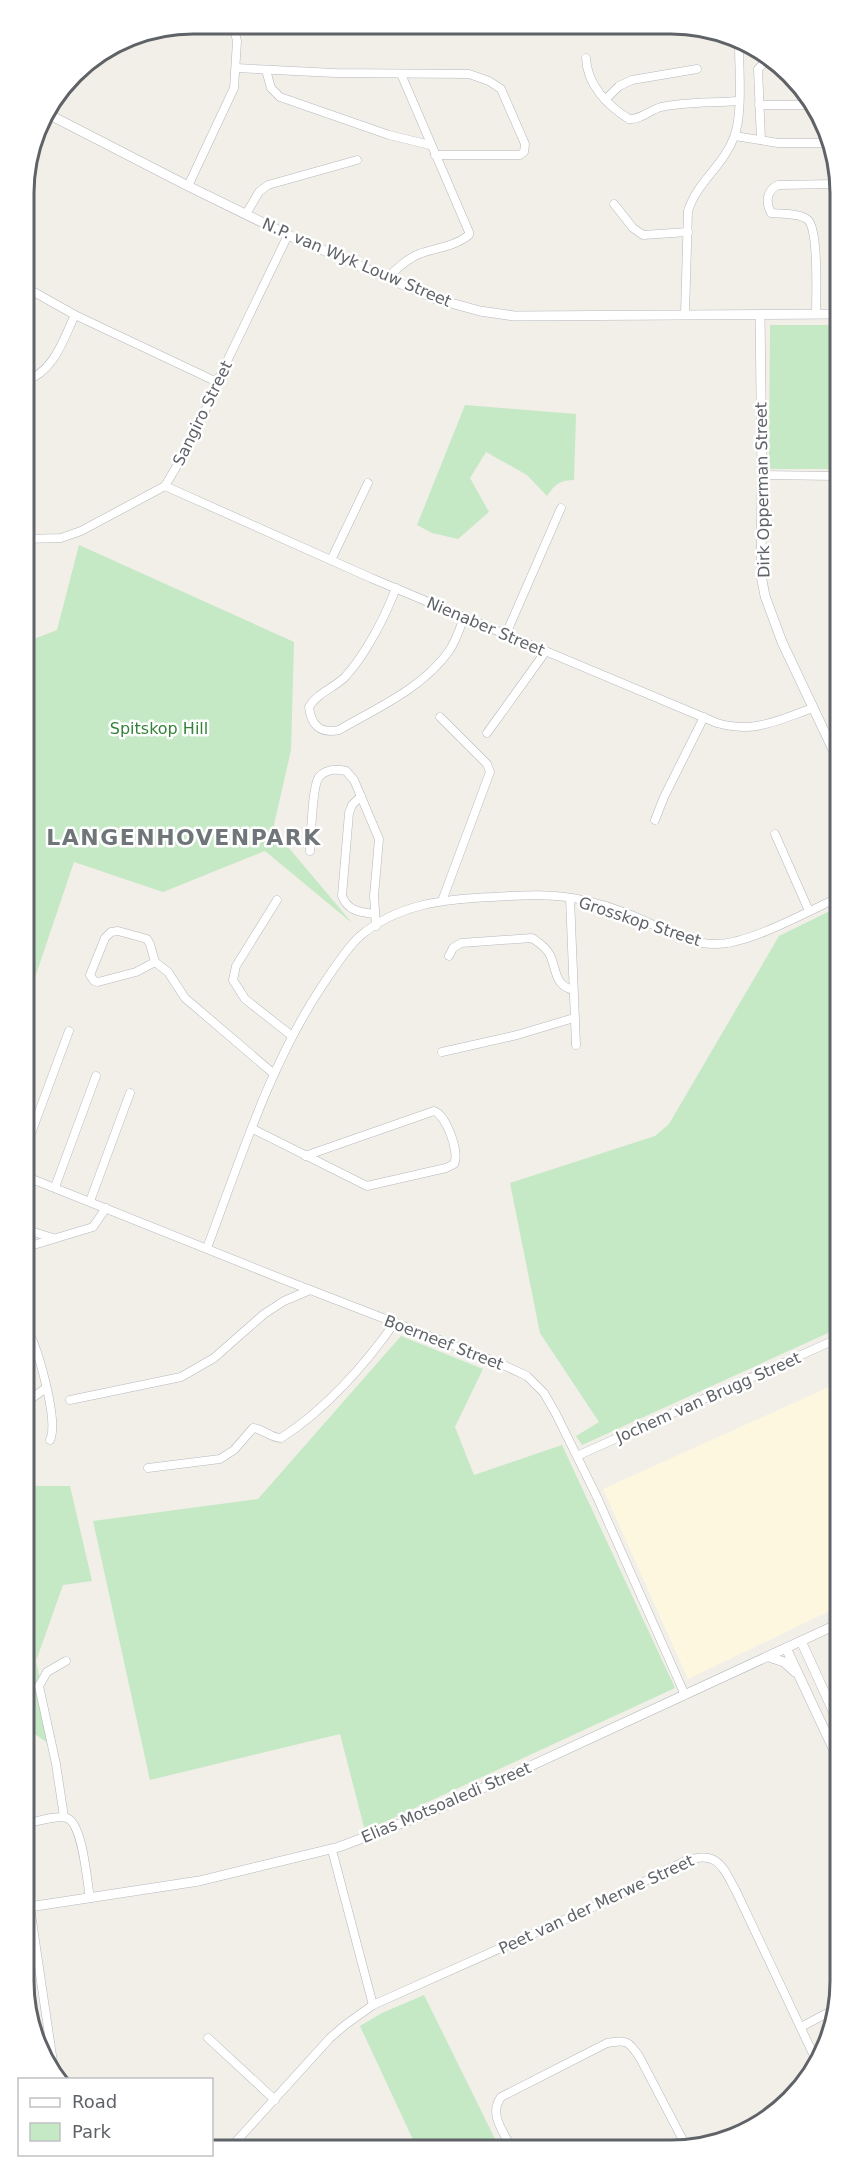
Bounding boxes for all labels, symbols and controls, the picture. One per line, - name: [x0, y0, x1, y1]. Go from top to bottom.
- street label: N.P. van Wyk Louw Street: [259, 214, 454, 311]
- street label: Sangiro Street: [169, 358, 236, 469]
- street label: Dirk Opperman Street: [751, 402, 774, 578]
- street label: Nienaber Street: [424, 593, 548, 660]
- park label: Spitskop Hill: [110, 719, 208, 738]
- district label: LANGENHOVENPARK: [46, 825, 322, 850]
- street label: Grosskop Street: [576, 893, 703, 950]
- street label: Boerneef Street: [382, 1311, 506, 1374]
- street label: Jochem van Brugg Street: [612, 1348, 804, 1447]
- street label: Elias Motsoaledi Street: [358, 1758, 534, 1847]
- street label: Peet van der Merwe Street: [496, 1851, 697, 1958]
- legend: [18, 2078, 213, 2156]
- text: Road: [72, 2091, 117, 2112]
- text: Park: [72, 2121, 111, 2142]

